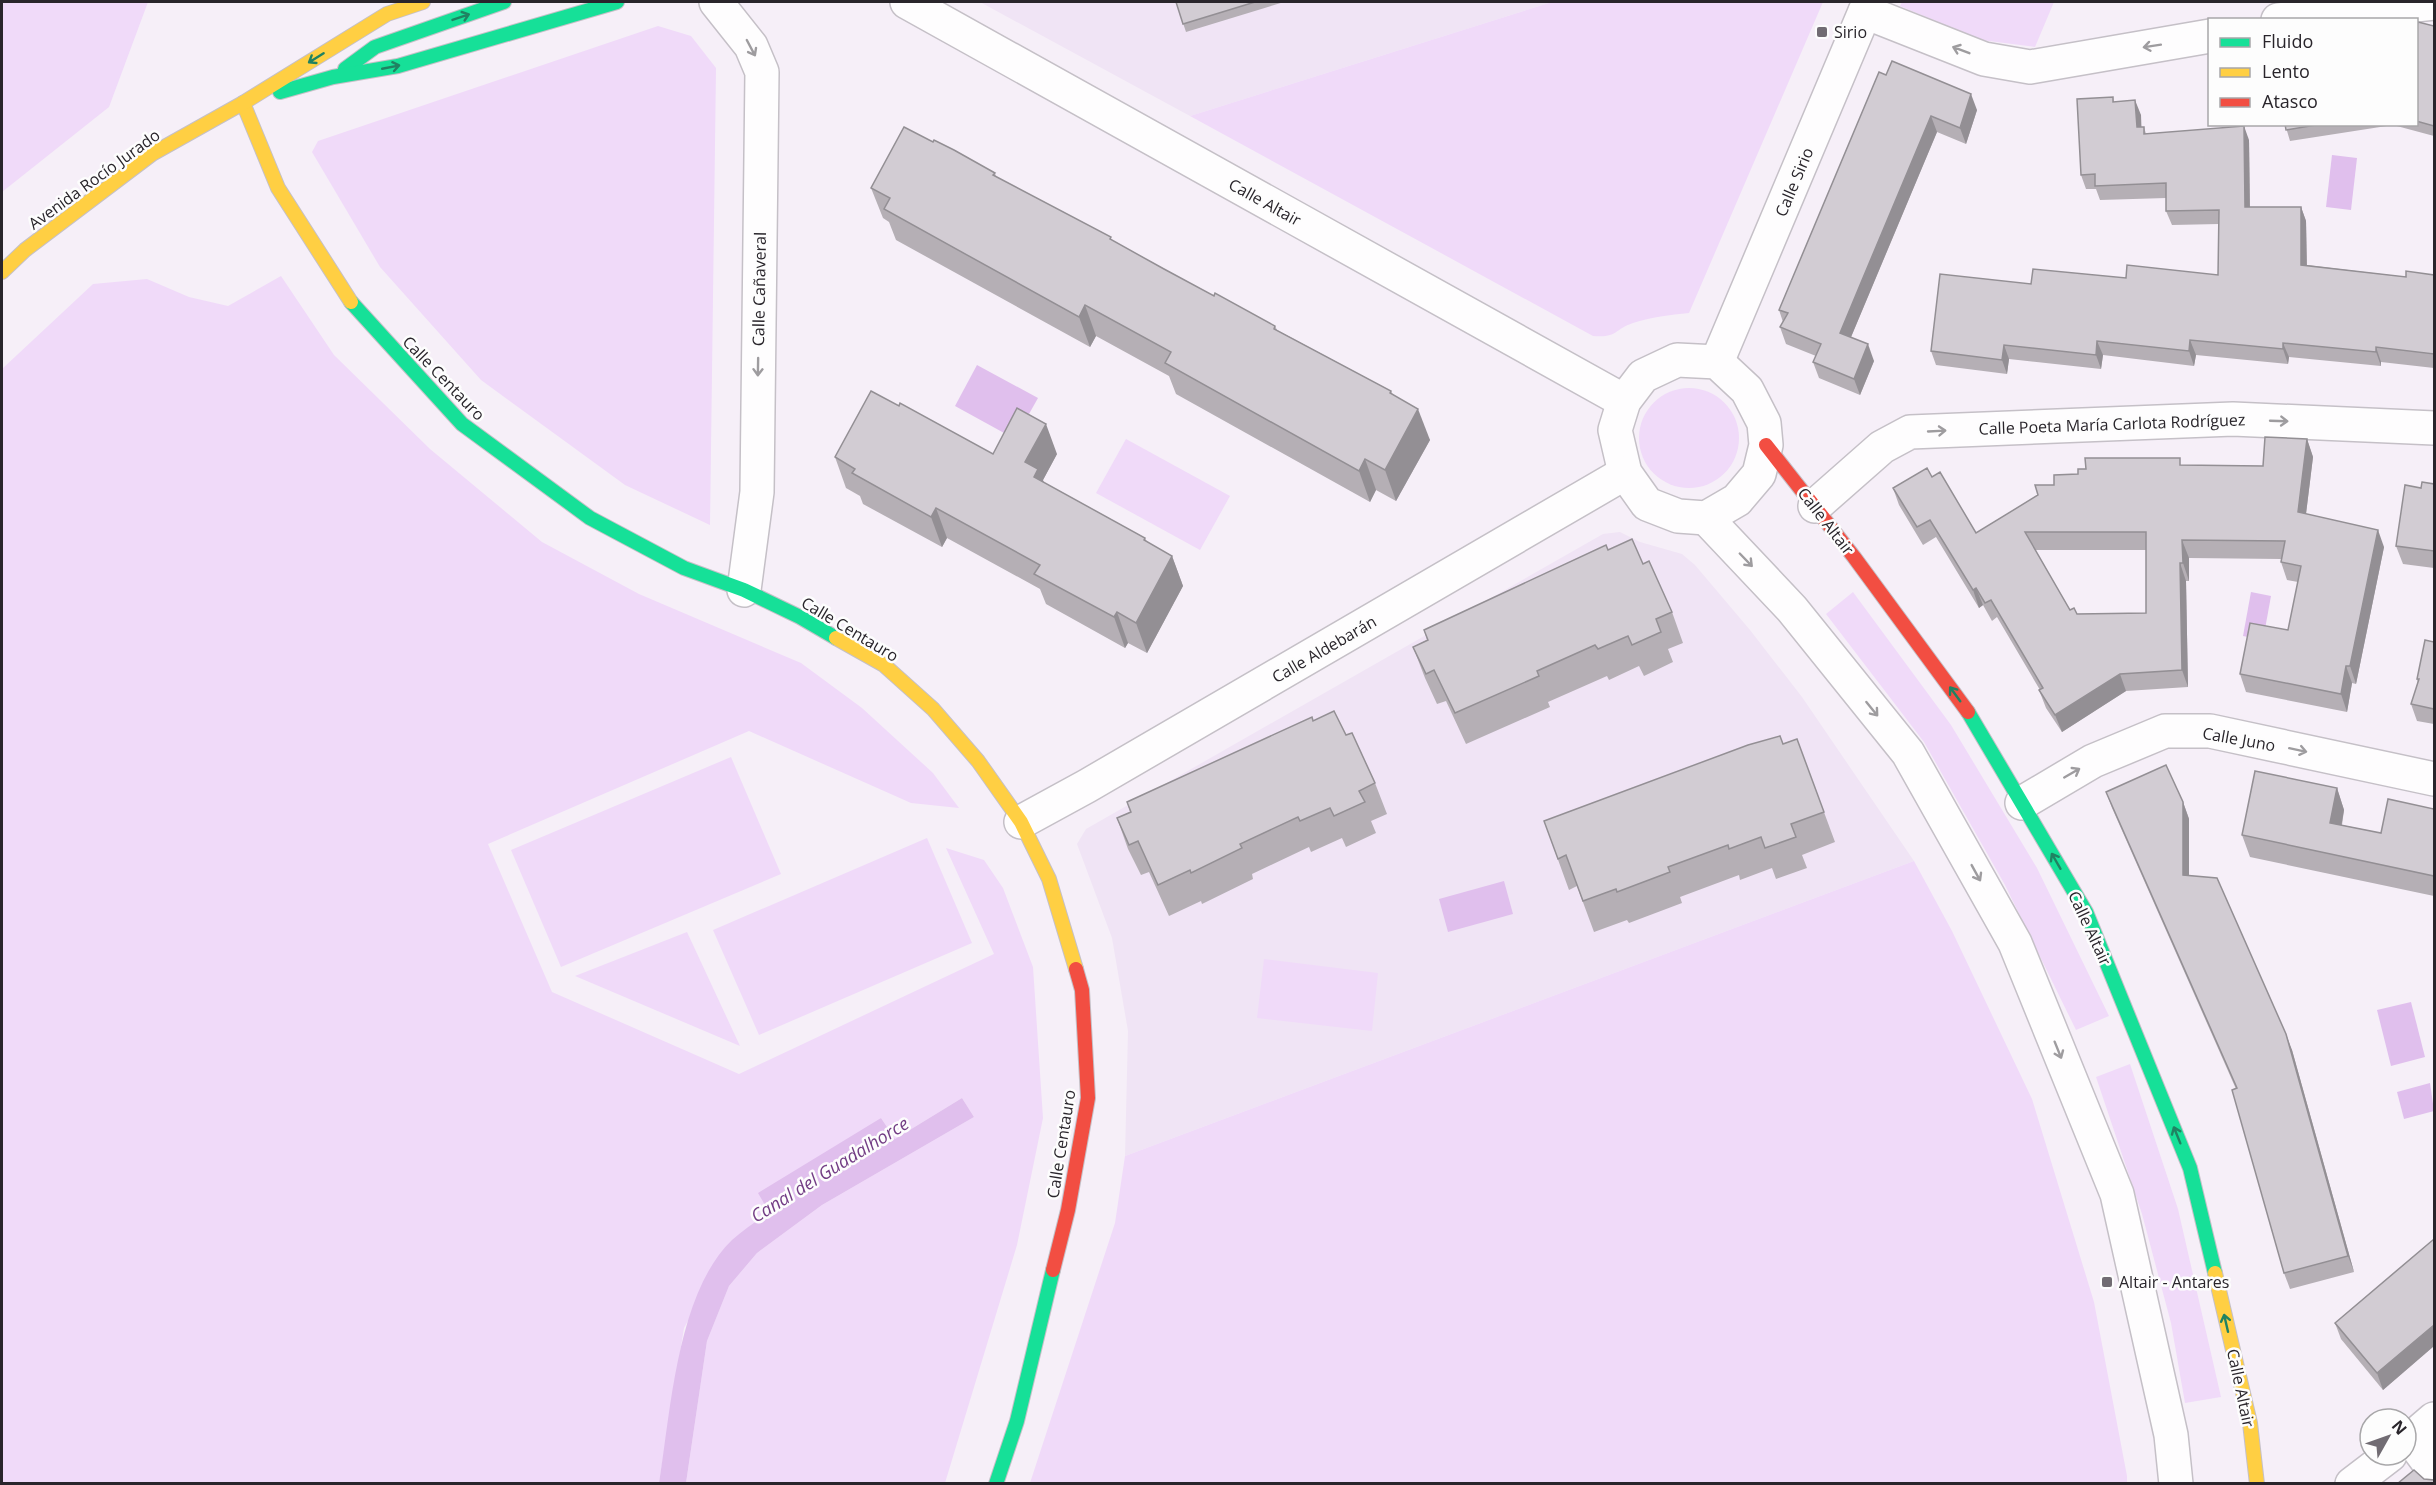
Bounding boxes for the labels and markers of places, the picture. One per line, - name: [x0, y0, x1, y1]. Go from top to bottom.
- place label: Sirio: [1834, 21, 1867, 43]
- marker: Sirio: [1815, 25, 1829, 39]
- place label: Altair - Antares: [2119, 1271, 2229, 1293]
- marker: Altair - Antares: [2100, 1275, 2114, 1289]

